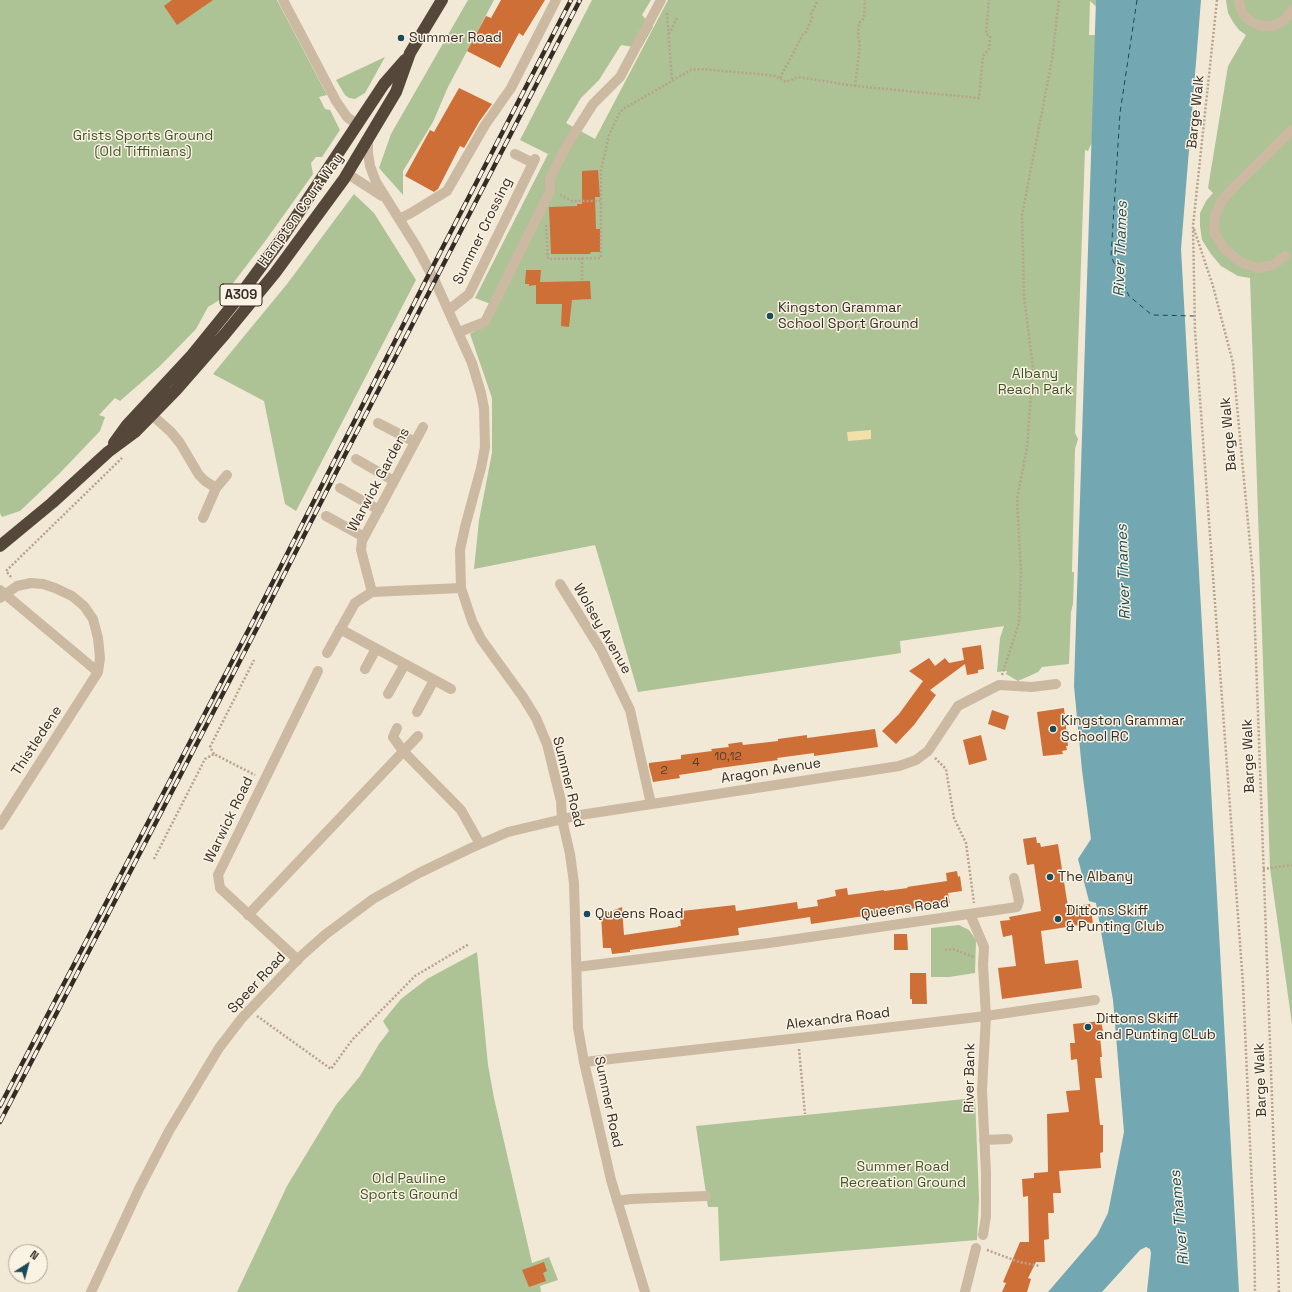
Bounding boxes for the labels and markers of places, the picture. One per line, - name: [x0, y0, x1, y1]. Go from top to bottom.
- place label: Summer Road: [409, 30, 502, 46]
- marker: Summer Road: [396, 33, 406, 43]
- place label: Kingston Grammar School Sport Ground: [778, 300, 919, 332]
- marker: Kingston Grammar School Sport Ground: [765, 311, 775, 321]
- place label: Kingston Grammar School RC: [1061, 713, 1185, 746]
- marker: Kingston Grammar School RC: [1048, 724, 1058, 734]
- place label: The Albany: [1058, 869, 1133, 885]
- marker: The Albany: [1045, 872, 1055, 882]
- place label: Dittons Skiff & Punting Club: [1066, 903, 1164, 936]
- place label: Queens Road: [595, 906, 683, 922]
- marker: Queens Road: [582, 909, 592, 919]
- marker: Dittons Skiff & Punting Club: [1053, 914, 1063, 924]
- place label: Dittons Skiff and Punting CLub: [1096, 1011, 1216, 1044]
- marker: Dittons Skiff and Punting CLub: [1083, 1022, 1093, 1032]

